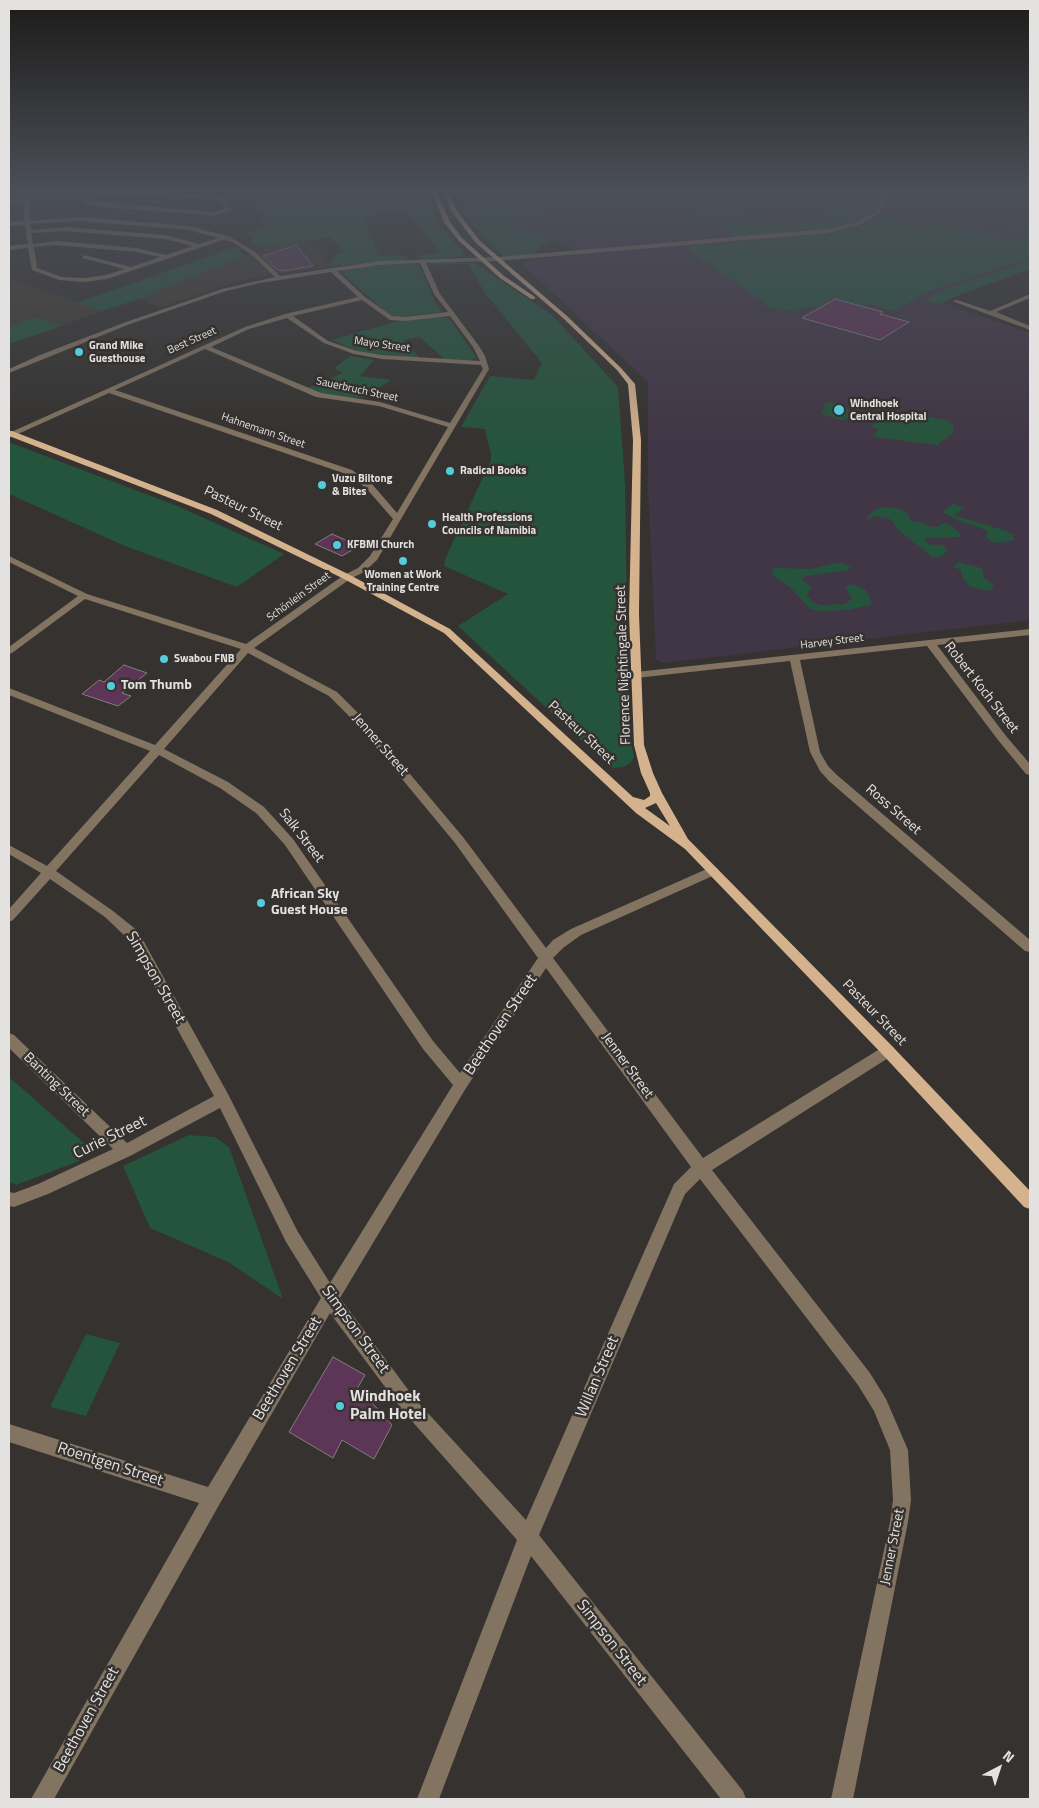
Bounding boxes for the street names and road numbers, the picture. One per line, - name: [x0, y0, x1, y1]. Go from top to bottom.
- street label: Best Street: [166, 324, 218, 358]
- street label: Mayo Street: [353, 335, 411, 355]
- street label: Sauerbruch Street: [315, 375, 399, 405]
- street label: Hahnemann Street: [219, 410, 307, 452]
- street label: Pasteur Street: [201, 483, 285, 535]
- street label: Schönlein Street: [265, 569, 333, 625]
- street label: Florence Nightingale Street: [613, 585, 635, 745]
- street label: Harvey Street: [800, 632, 864, 652]
- street label: Robert Koch Street: [940, 639, 1022, 737]
- street label: Pasteur Street: [544, 698, 618, 768]
- street label: Jenner Street: [348, 710, 412, 780]
- street label: Ross Street: [862, 781, 924, 839]
- street label: Salk Street: [275, 806, 327, 866]
- street label: Simpson Street: [121, 928, 189, 1028]
- street label: Beethoven Street: [460, 971, 542, 1079]
- street label: Pasteur Street: [838, 977, 910, 1049]
- street label: Jenner Street: [598, 1030, 656, 1102]
- street label: Banting Street: [20, 1049, 92, 1121]
- street label: Curie Street: [70, 1112, 150, 1164]
- street label: Simpson Street: [317, 1283, 393, 1377]
- street label: Beethoven Street: [250, 1314, 326, 1424]
- street label: Willan Street: [572, 1333, 624, 1421]
- street label: Roentgen Street: [55, 1439, 165, 1491]
- street label: Jenner Street: [877, 1508, 909, 1586]
- street label: Simpson Street: [572, 1596, 650, 1690]
- street label: Beethoven Street: [50, 1664, 124, 1776]

